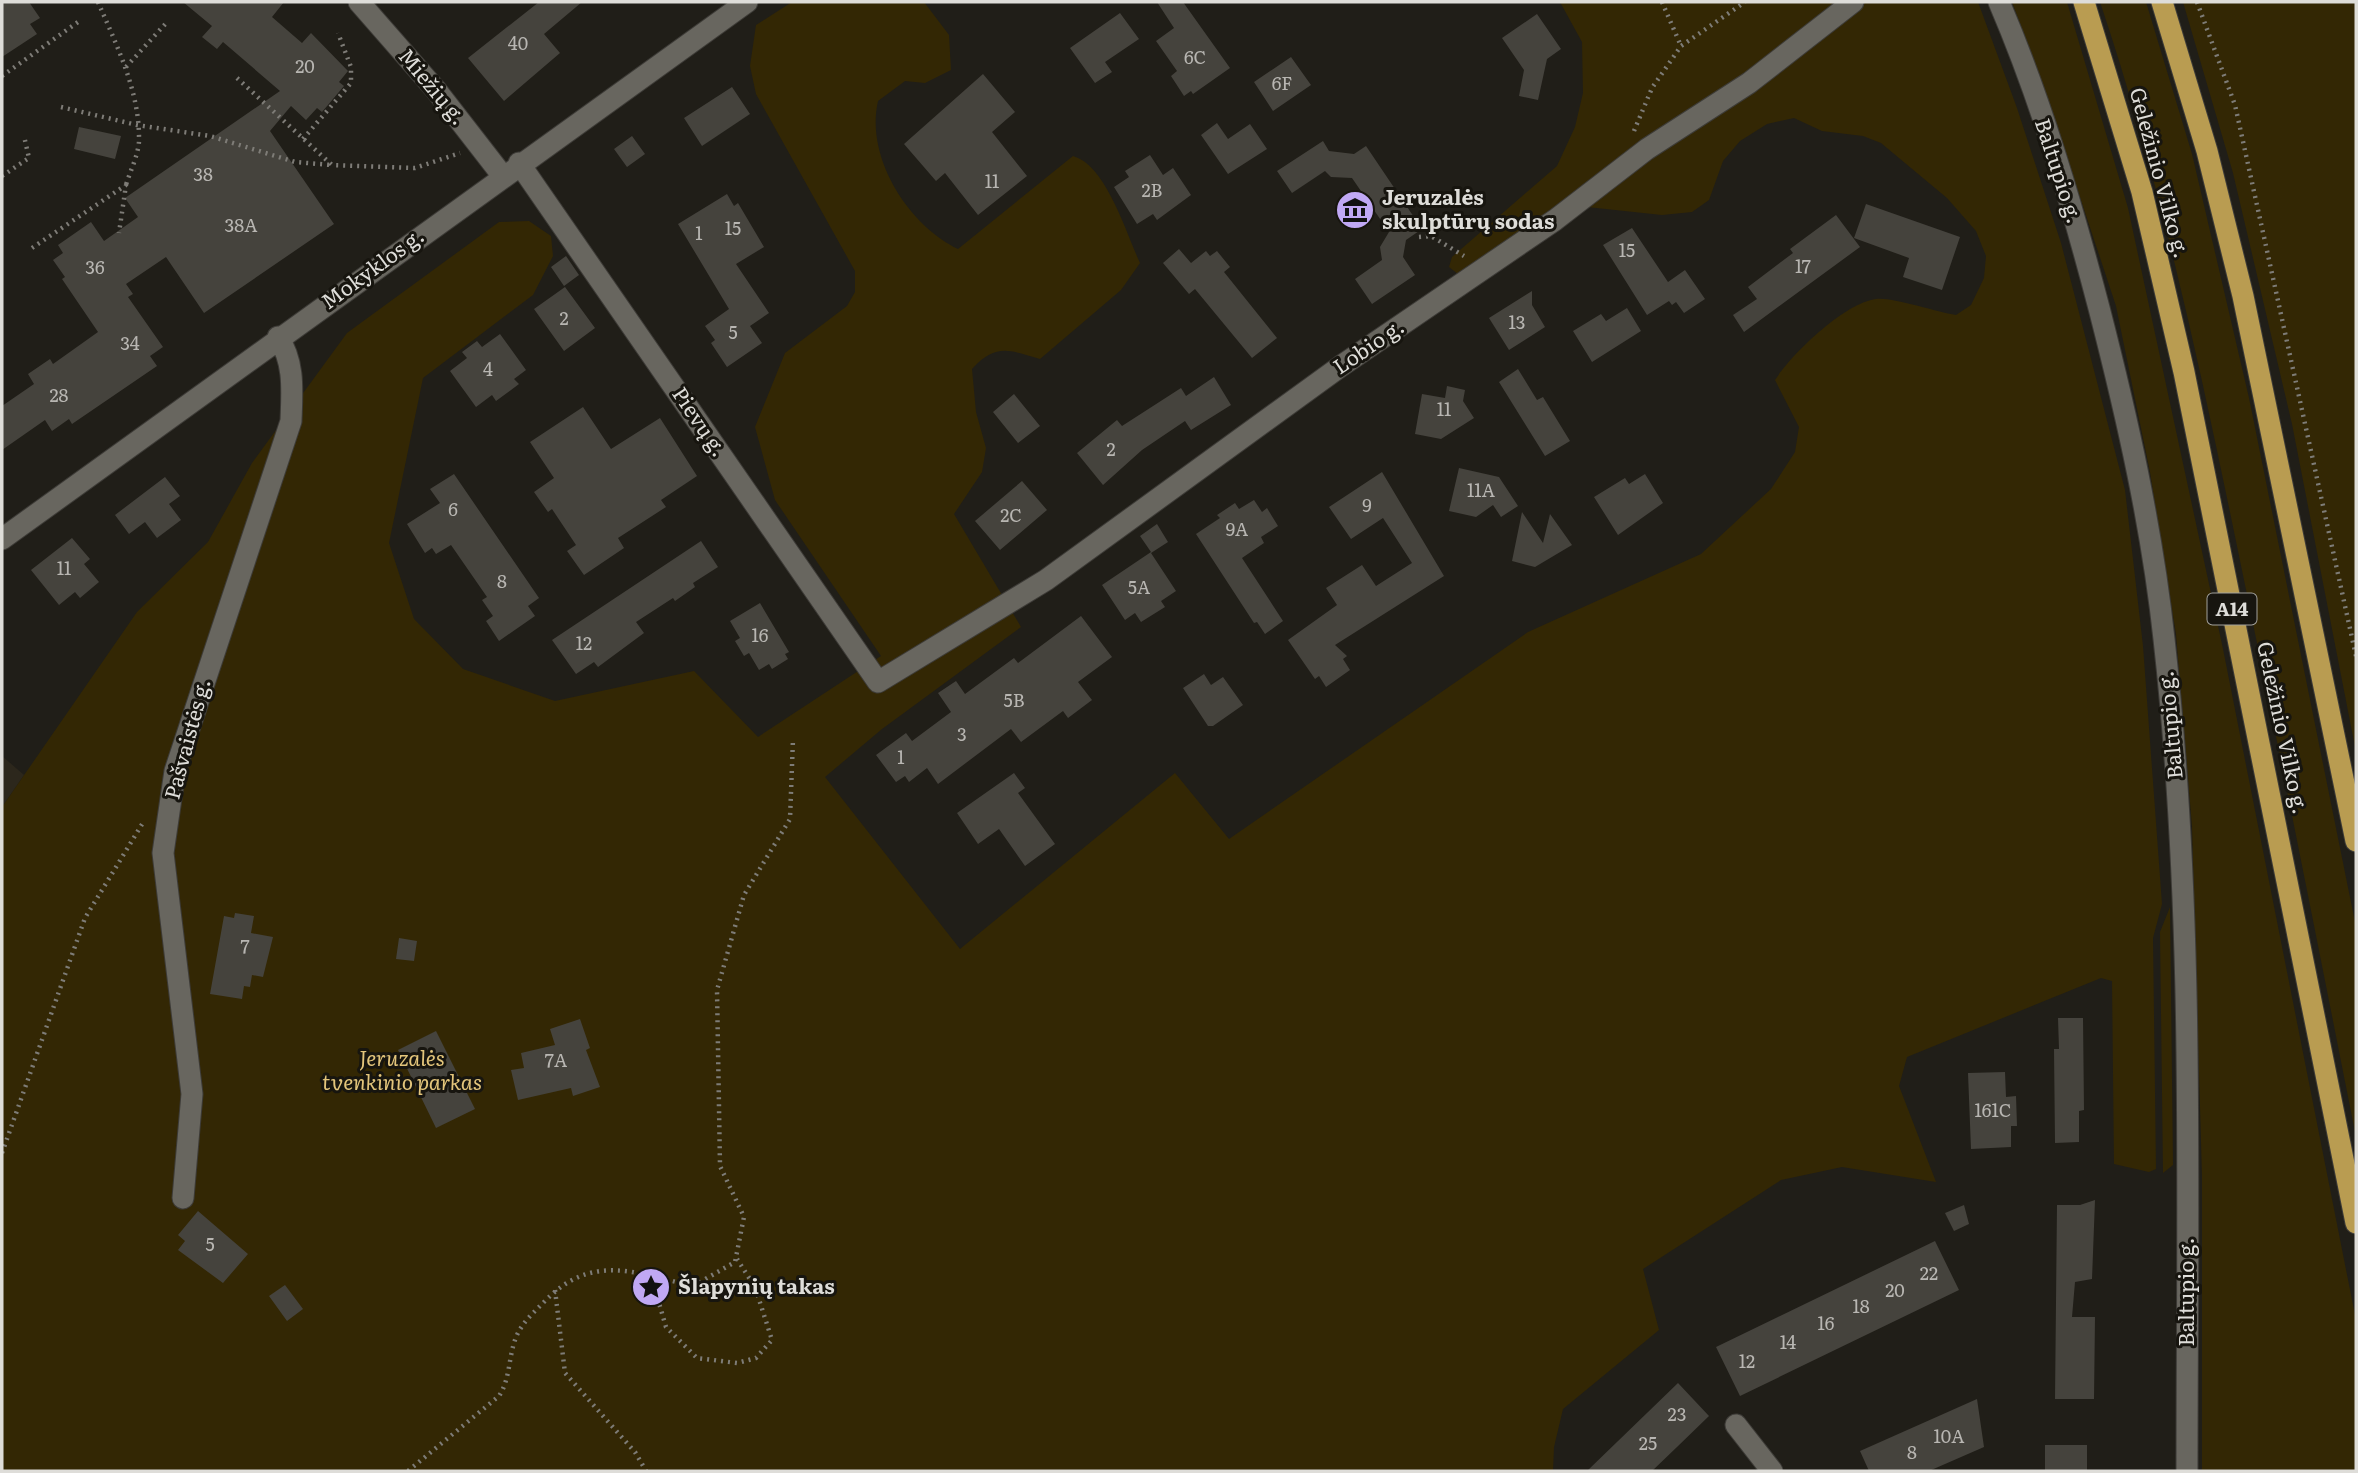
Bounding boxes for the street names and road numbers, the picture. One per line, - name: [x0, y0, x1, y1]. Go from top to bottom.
- street label: Miežių g.: [393, 40, 475, 130]
- street label: Geležinio Vilko g.: [2124, 84, 2199, 261]
- street label: Baltupio g.: [2029, 114, 2092, 227]
- street label: Mokyklos g.: [314, 219, 430, 315]
- street label: Lobio g.: [1326, 310, 1409, 380]
- street label: Pievų g.: [666, 379, 736, 462]
- road number: A14: [2208, 594, 2256, 624]
- street label: Geležinio Vilko g.: [2251, 638, 2318, 817]
- street label: Baltupio g.: [2148, 670, 2189, 781]
- street label: Pašvaistės g.: [155, 674, 217, 802]
- street label: Baltupio g.: [2169, 1238, 2200, 1346]

